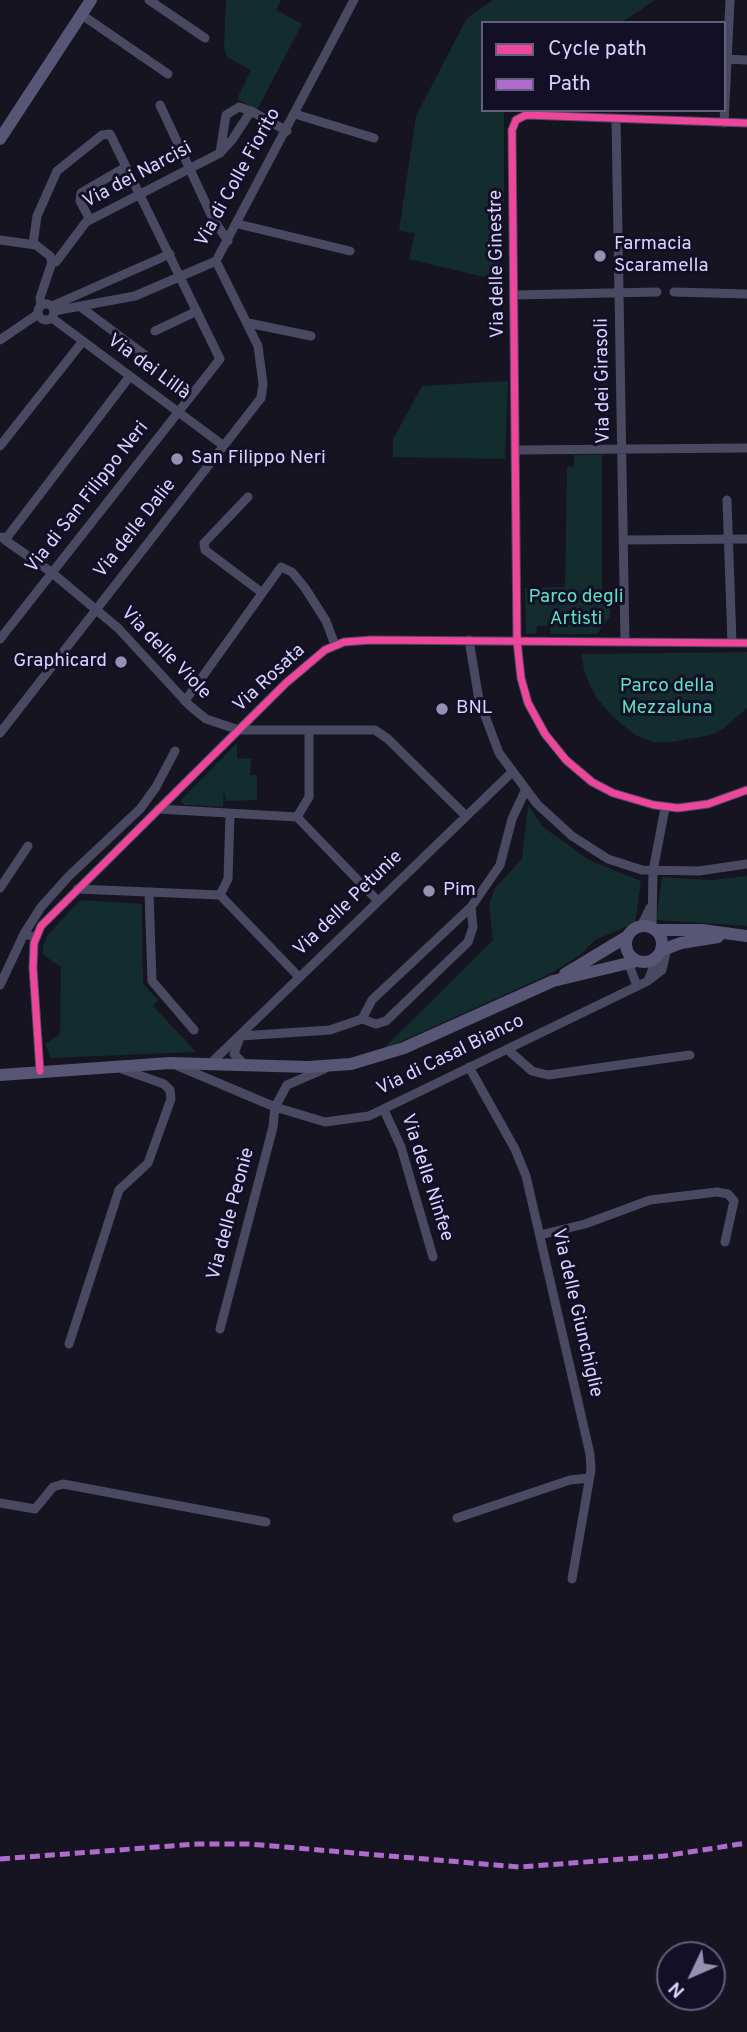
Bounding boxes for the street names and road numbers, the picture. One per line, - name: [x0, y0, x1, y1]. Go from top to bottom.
- street label: Via di Colle Fiorito: [191, 105, 287, 251]
- street label: Via dei Narcisi: [80, 138, 196, 214]
- street label: Via delle Ginestre: [485, 190, 511, 338]
- street label: Via dei Girasoli: [592, 318, 616, 444]
- street label: Via dei Lillà: [102, 330, 194, 406]
- street label: Via di San Filippo Neri: [22, 417, 154, 579]
- street label: Via delle Dalie: [90, 475, 182, 583]
- street label: Via delle Viole: [115, 603, 215, 705]
- street label: Via Rosata: [229, 640, 311, 718]
- street label: Via delle Petunie: [290, 846, 408, 962]
- street label: Via di Casal Bianco: [374, 1010, 528, 1102]
- street label: Via delle Ninfee: [395, 1111, 457, 1245]
- street label: Via delle Peonie: [203, 1145, 261, 1283]
- street label: Via delle Giunchiglie: [545, 1226, 607, 1400]

